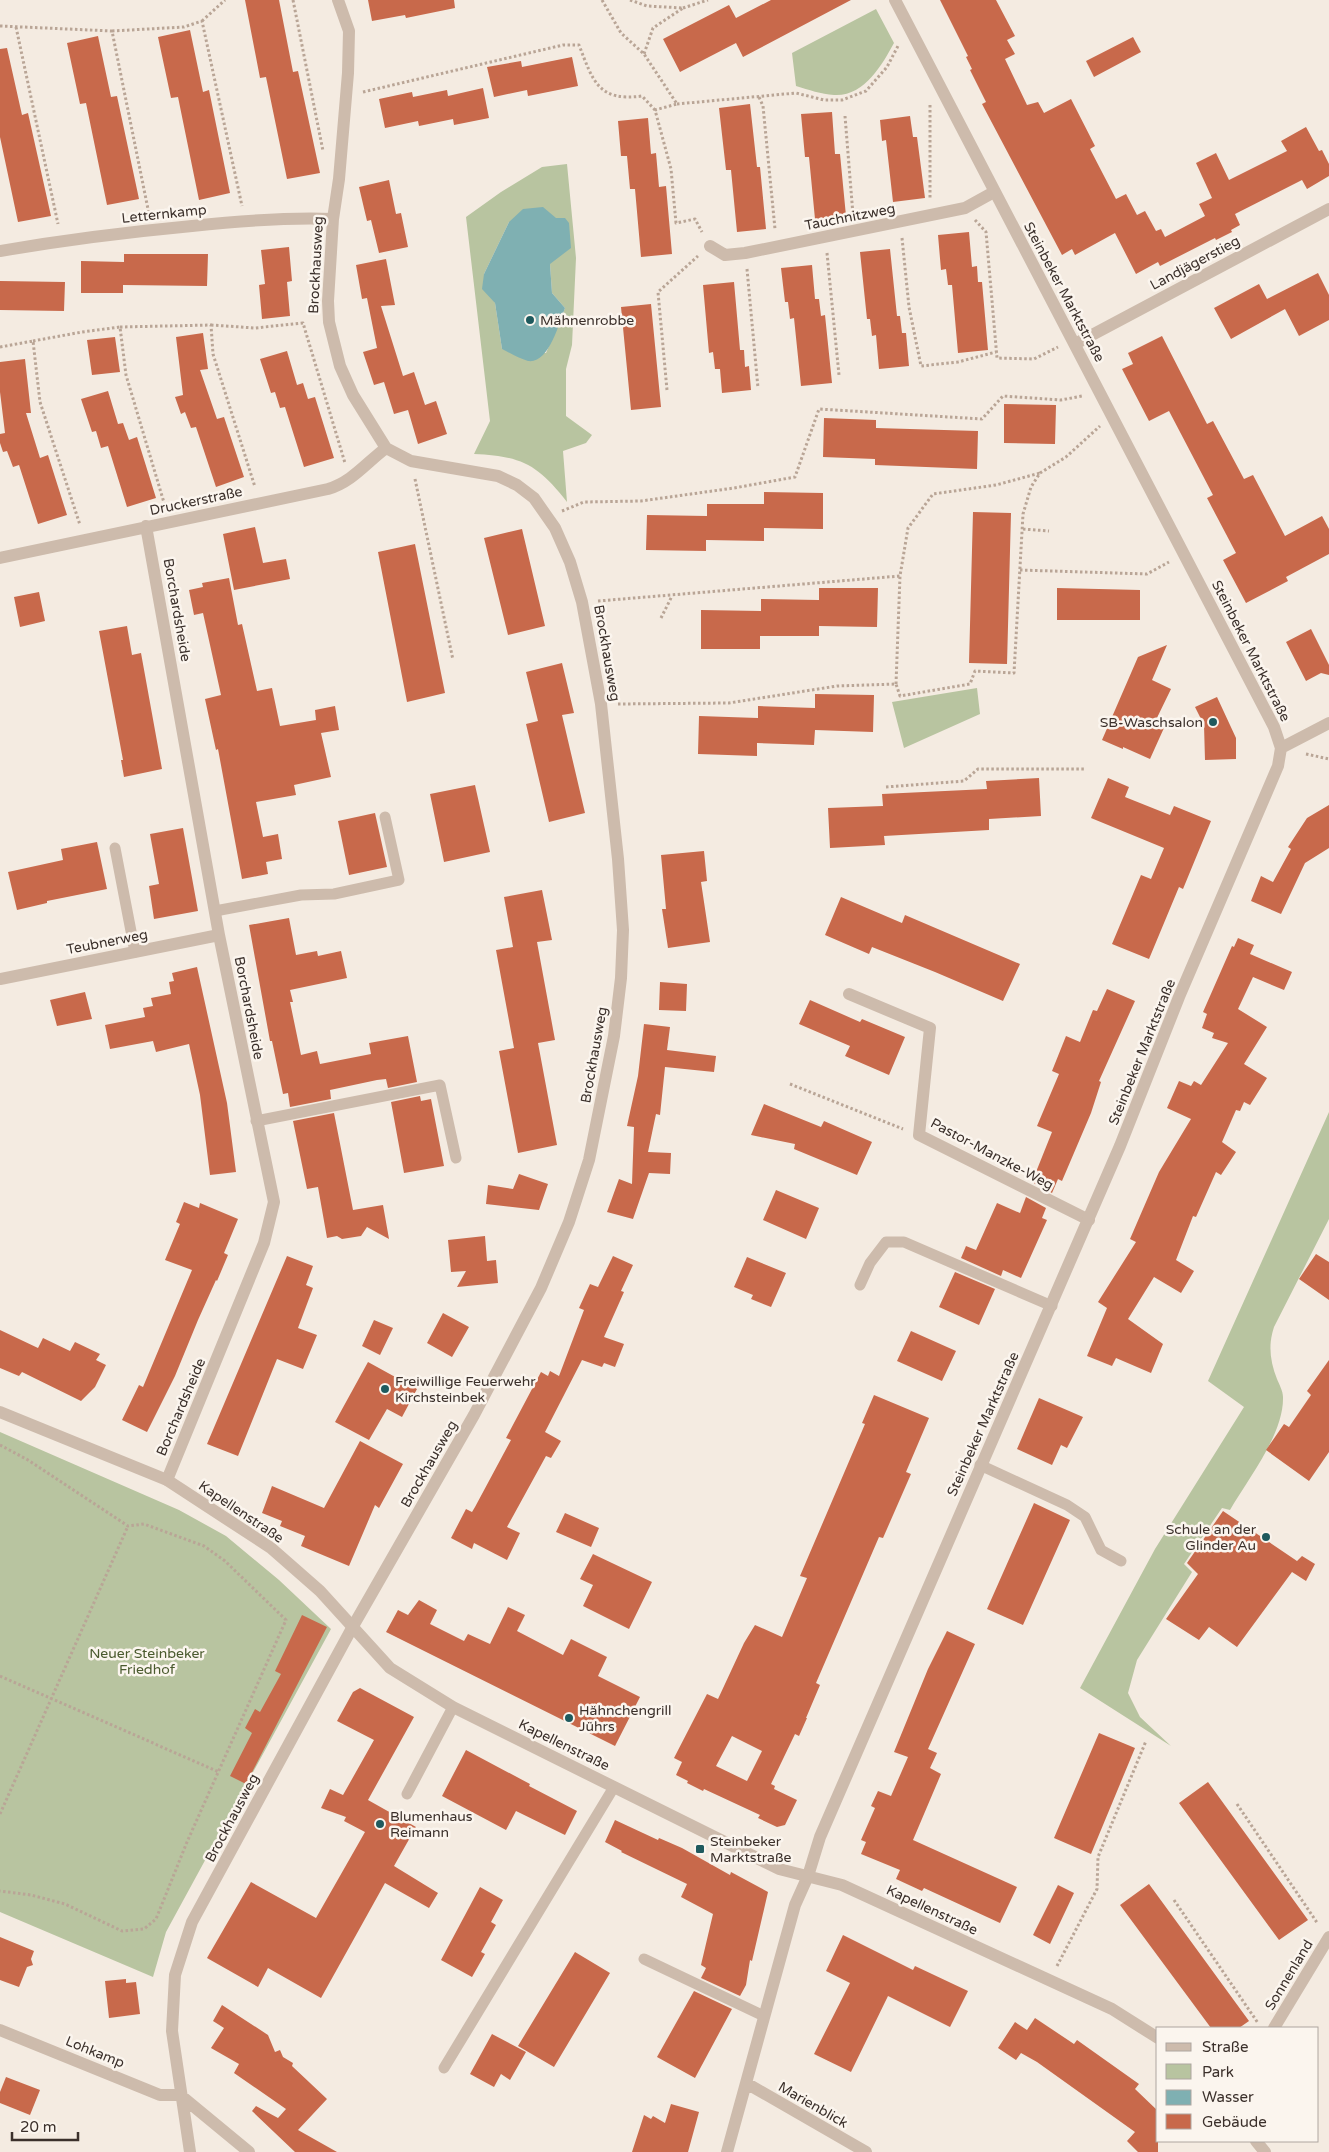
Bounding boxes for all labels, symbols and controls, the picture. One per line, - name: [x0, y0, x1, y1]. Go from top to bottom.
- street label: Tauchnitzweg: [803, 200, 897, 234]
- street label: Letternkamp: [121, 201, 208, 227]
- street label: Brockhausweg: [305, 216, 327, 314]
- street label: Steinbeker Marktstraße: [1020, 219, 1108, 365]
- street label: Landjägerstieg: [1147, 232, 1243, 294]
- place label: Mähnenrobbe: [540, 312, 634, 329]
- marker: Mähnenrobbe: [524, 314, 536, 326]
- street label: Druckerstraße: [148, 483, 244, 519]
- street label: Borchardsheide: [160, 557, 194, 663]
- street label: Steinbeker Marktstraße: [1208, 578, 1294, 724]
- street label: Brockhausweg: [590, 603, 624, 703]
- place label: SB-Waschsalon: [1100, 714, 1203, 731]
- marker: SB-Waschsalon: [1207, 716, 1219, 728]
- street label: Teubnerweg: [65, 926, 149, 958]
- street label: Borchardsheide: [231, 955, 267, 1061]
- street label: Steinbeker Marktstraße: [1105, 976, 1179, 1128]
- street label: Brockhausweg: [577, 1005, 611, 1105]
- street label: Pastor-Manzke-Weg: [928, 1114, 1056, 1194]
- street label: Steinbeker Marktstraße: [943, 1349, 1023, 1499]
- street label: Borchardsheide: [153, 1355, 209, 1458]
- place label: Freiwillige Feuerwehr Kirchsteinbek: [395, 1373, 536, 1406]
- marker: Freiwillige Feuerwehr Kirchsteinbek: [379, 1383, 391, 1395]
- street label: Brockhausweg: [397, 1417, 461, 1511]
- street label: Kapellenstraße: [195, 1477, 287, 1547]
- place label: Schule an der Glinder Au: [1166, 1521, 1257, 1554]
- marker: Schule an der Glinder Au: [1260, 1531, 1272, 1543]
- park label: Neuer Steinbeker Friedhof: [89, 1645, 205, 1678]
- place label: Hähnchengrill Jührs: [579, 1702, 672, 1735]
- marker: Hähnchengrill Jührs: [563, 1712, 575, 1724]
- street label: Kapellenstraße: [516, 1716, 612, 1774]
- street label: Brockhausweg: [202, 1771, 262, 1865]
- place label: Blumenhaus Reimann: [390, 1808, 473, 1841]
- marker: Blumenhaus Reimann: [374, 1818, 386, 1830]
- place label: Steinbeker Marktstraße: [710, 1833, 791, 1866]
- marker: Steinbeker Marktstraße: [694, 1843, 706, 1855]
- street label: Kapellenstraße: [883, 1881, 981, 1939]
- street label: Sonnenland: [1261, 1937, 1317, 2013]
- legend: [1156, 2027, 1319, 2142]
- street label: Lohkamp: [63, 2032, 127, 2072]
- text: Straße: [1202, 2038, 1248, 2056]
- text: Park: [1202, 2063, 1234, 2081]
- street label: Marienblick: [775, 2078, 851, 2132]
- text: Wasser: [1202, 2088, 1254, 2106]
- scale bar: [12, 2110, 79, 2142]
- text: Gebäude: [1202, 2113, 1267, 2131]
- text: 20 m: [20, 2118, 57, 2136]

